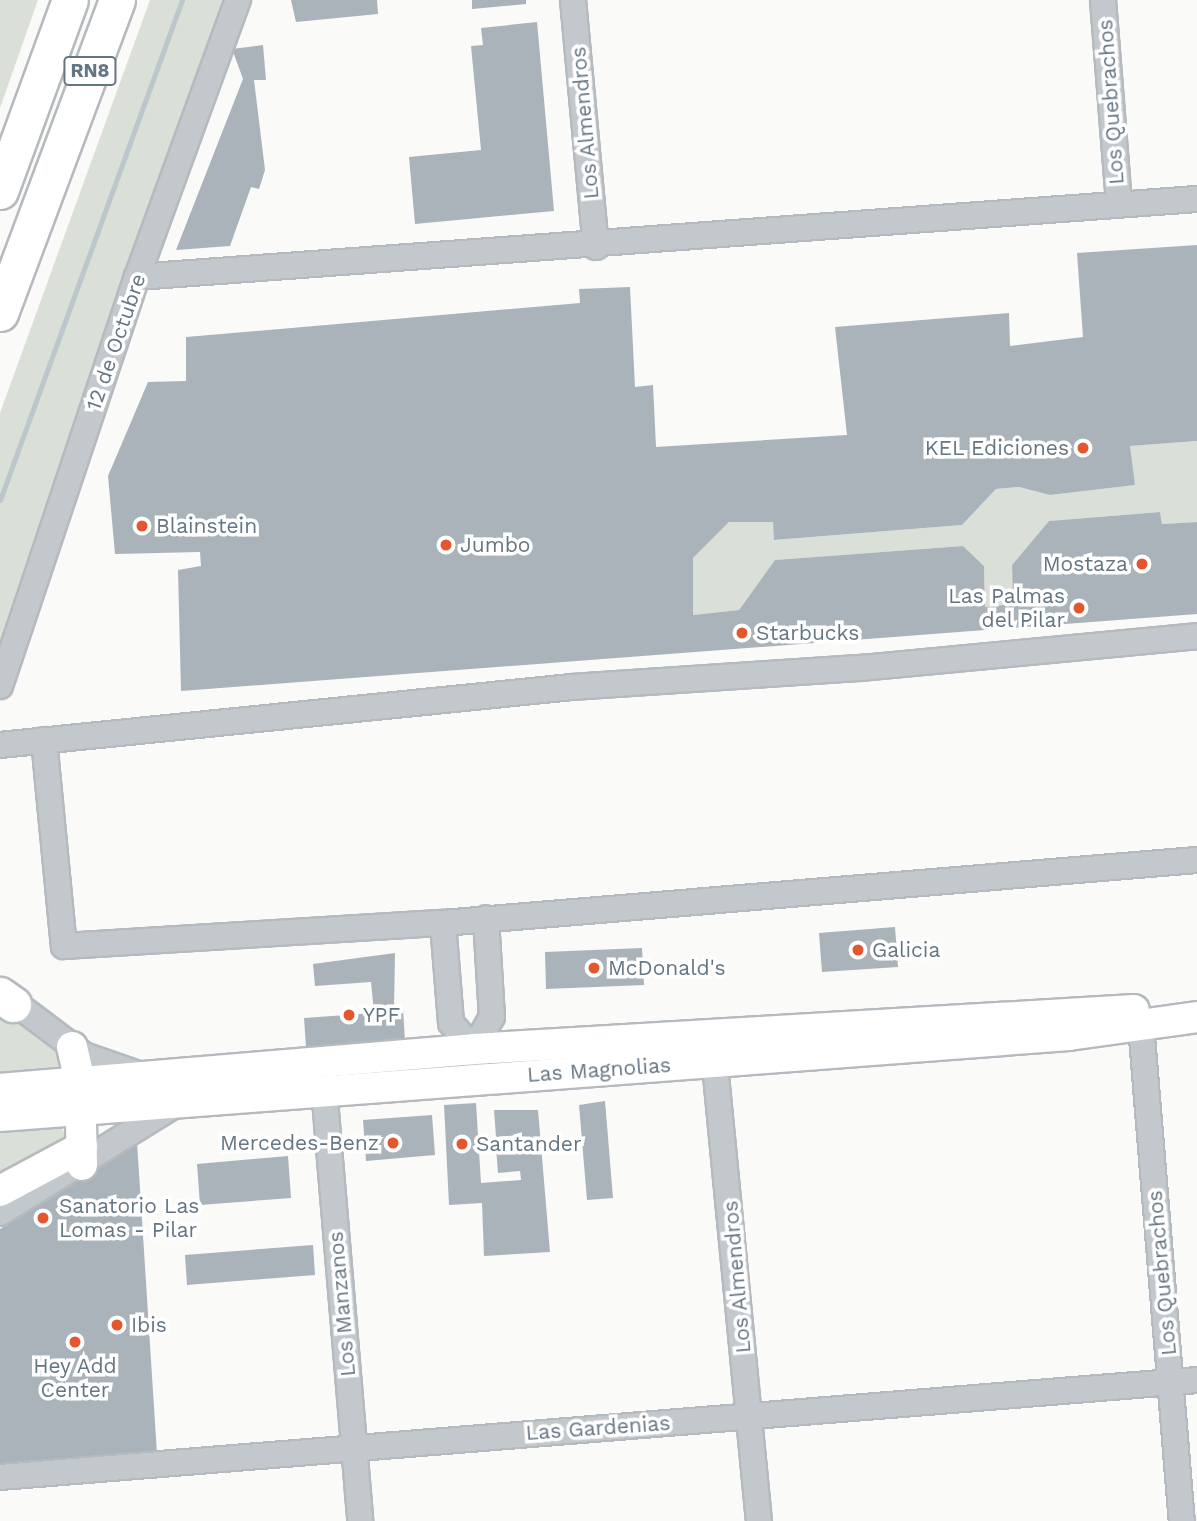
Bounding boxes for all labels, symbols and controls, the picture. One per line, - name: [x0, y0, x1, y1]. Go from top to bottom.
- street label: Los Quebrachos: [1093, 19, 1129, 185]
- street label: Los Almendros: [566, 45, 604, 201]
- road number: RN8: [62, 55, 118, 86]
- street label: 12 de Octubre: [81, 270, 151, 414]
- place label: KEL Ediciones: [924, 435, 1069, 461]
- marker: KEL Ediciones: [1075, 440, 1091, 456]
- place label: Blainstein: [156, 513, 257, 539]
- marker: Blainstein: [134, 518, 150, 534]
- place label: Jumbo: [460, 532, 530, 558]
- marker: Jumbo: [438, 537, 454, 553]
- place label: Mostaza: [1043, 551, 1128, 577]
- marker: Mostaza: [1134, 556, 1150, 572]
- place label: Las Palmas del Pilar: [948, 583, 1065, 633]
- marker: Las Palmas del Pilar: [1071, 600, 1087, 616]
- place label: Starbucks: [756, 620, 859, 646]
- marker: Starbucks: [734, 625, 750, 641]
- place label: Galicia: [872, 937, 940, 963]
- marker: Galicia: [850, 942, 866, 958]
- place label: McDonald's: [608, 955, 725, 981]
- marker: McDonald's: [586, 960, 602, 976]
- place label: YPF: [363, 1002, 400, 1028]
- marker: YPF: [341, 1007, 357, 1023]
- street label: Las Magnolias: [526, 1052, 672, 1088]
- place label: Mercedes-Benz: [220, 1130, 379, 1156]
- place label: Santander: [476, 1131, 582, 1157]
- marker: Mercedes-Benz: [385, 1135, 401, 1151]
- marker: Santander: [454, 1136, 470, 1152]
- street label: Los Quebrachos: [1142, 1189, 1182, 1357]
- place label: Sanatorio Las Lomas - Pilar: [59, 1193, 199, 1243]
- street label: Los Almendros: [718, 1199, 756, 1355]
- marker: Sanatorio Las Lomas - Pilar: [33, 1208, 53, 1228]
- street label: Los Manzanos: [323, 1230, 361, 1378]
- place label: Ibis: [131, 1312, 167, 1338]
- marker: Ibis: [109, 1317, 125, 1333]
- marker: Hey Add Center: [67, 1334, 83, 1350]
- place label: Hey Add Center: [33, 1353, 117, 1403]
- street label: Las Gardenias: [525, 1410, 671, 1446]

